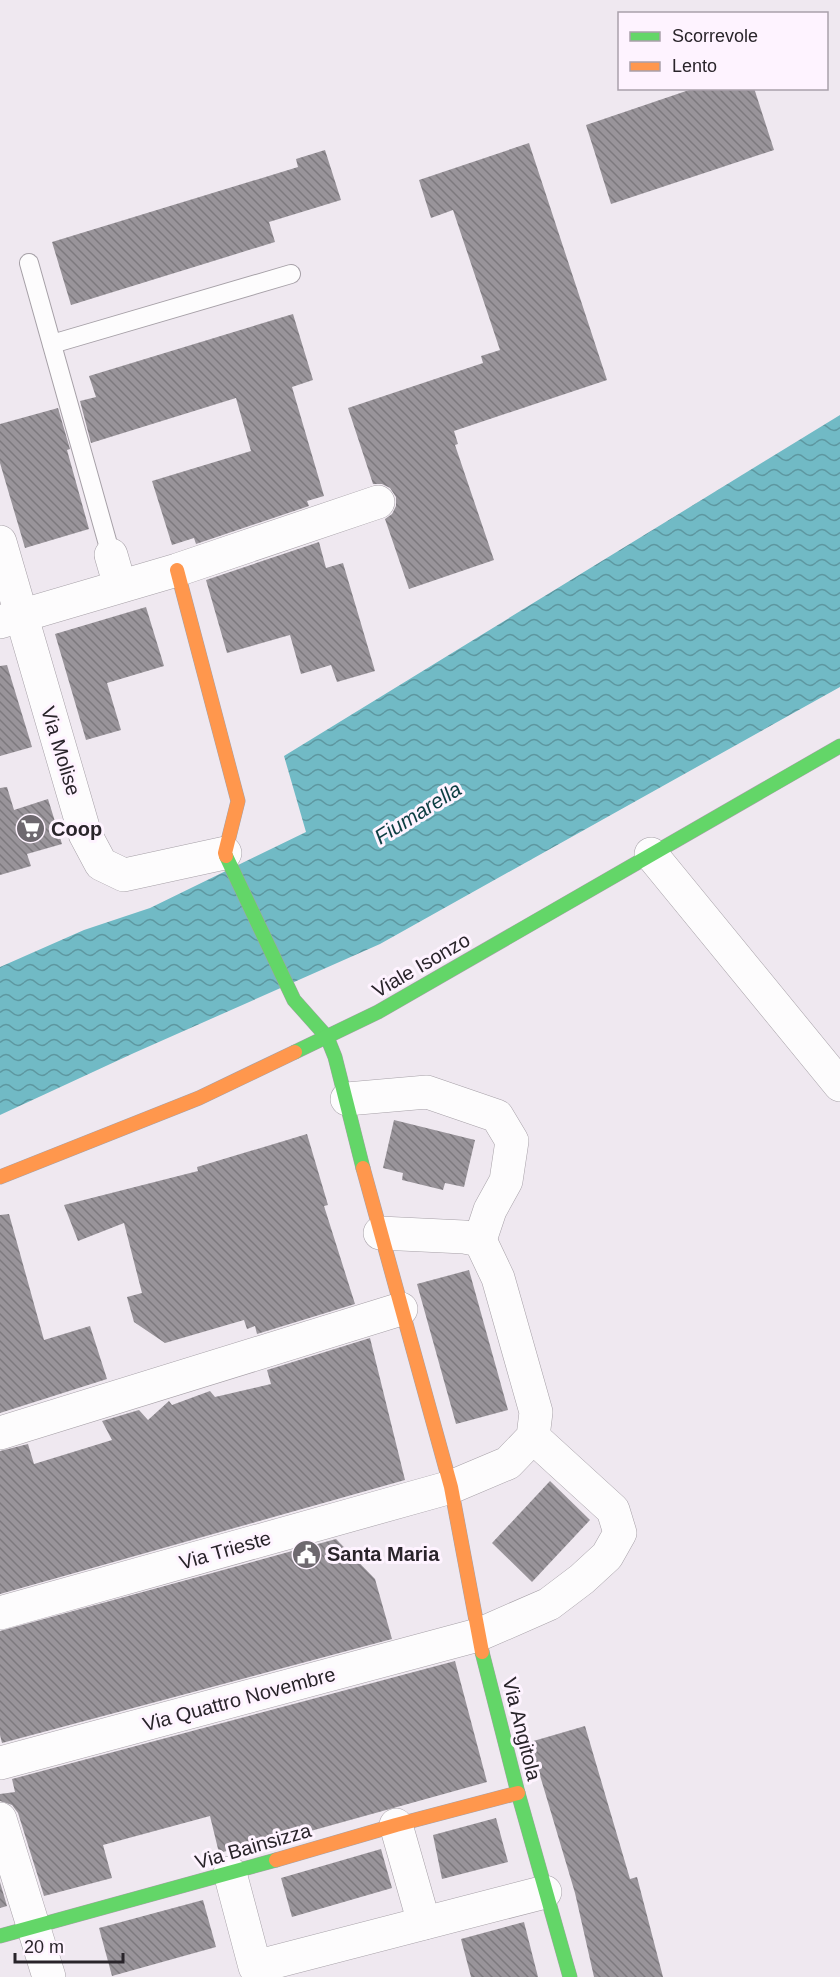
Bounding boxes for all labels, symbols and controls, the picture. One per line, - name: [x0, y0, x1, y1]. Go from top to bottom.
- legend: [618, 12, 828, 90]
- text: Scorrevole: [672, 26, 758, 46]
- text: Lento: [672, 56, 717, 76]
- street label: Via Molise: [37, 704, 85, 798]
- water label: Fiumarella: [370, 777, 465, 848]
- supermarket icon: Coop: [14, 813, 46, 845]
- place label: Coop: [51, 818, 102, 840]
- street label: Viale Isonzo: [368, 928, 474, 1002]
- street label: Via Trieste: [177, 1526, 273, 1574]
- public building icon: Santa Maria: [290, 1538, 322, 1570]
- place label: Santa Maria: [327, 1543, 440, 1565]
- street label: Via Quattro Novembre: [140, 1663, 338, 1735]
- street label: Via Angitola: [499, 1675, 546, 1784]
- street label: Via Bainsizza: [192, 1819, 314, 1873]
- scale bar: [15, 1926, 123, 1964]
- text: 20 m: [24, 1937, 64, 1957]

